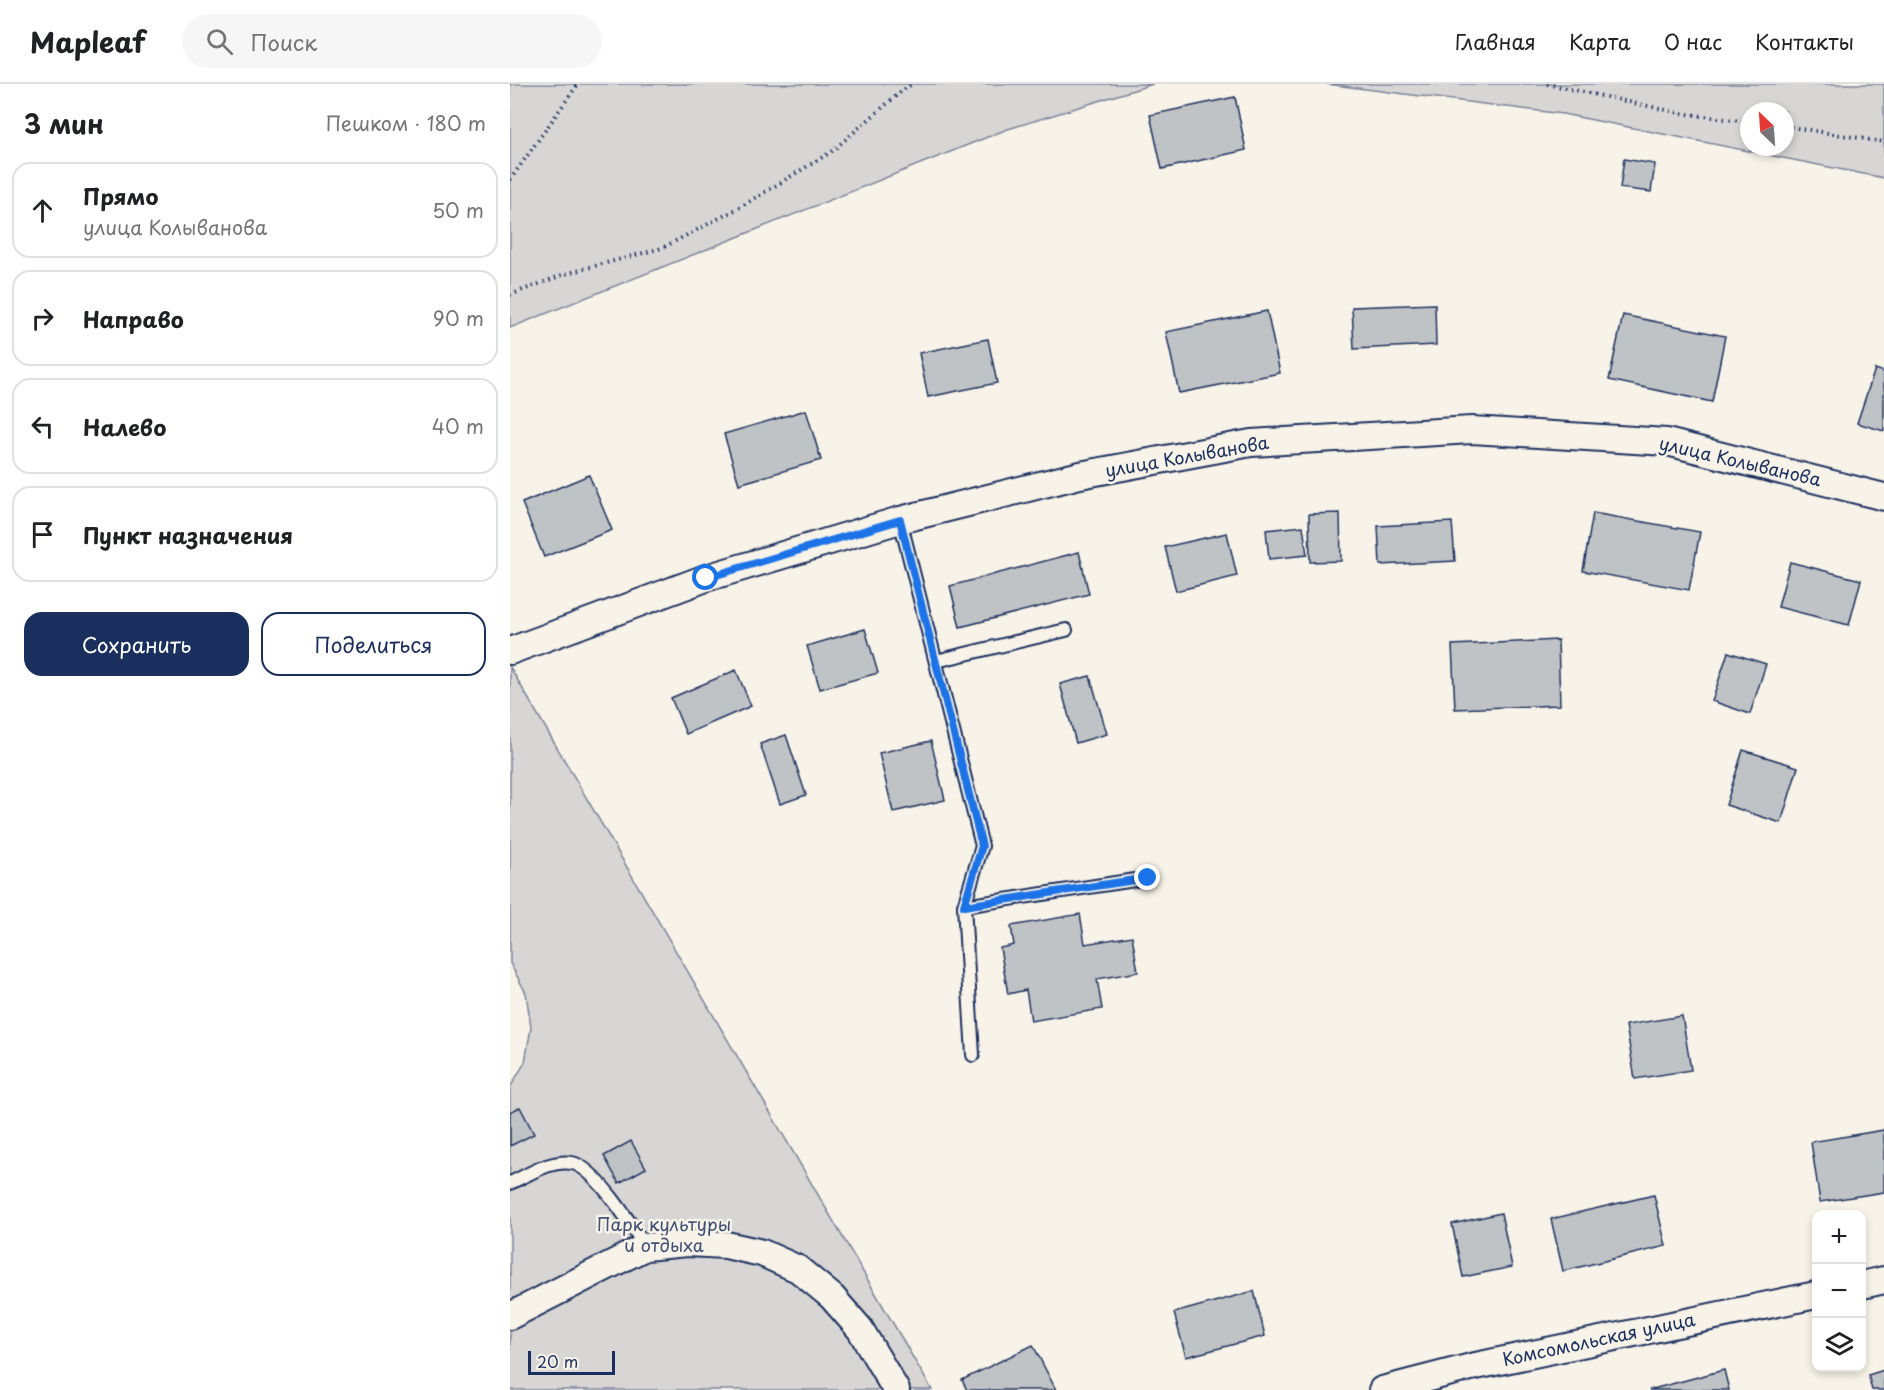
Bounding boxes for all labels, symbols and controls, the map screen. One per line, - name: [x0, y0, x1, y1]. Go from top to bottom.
- search box: [182, 14, 602, 68]
- text: Mapleaf: [30, 20, 146, 63]
- icon: search: [203, 25, 236, 58]
- text: Поиск: [251, 25, 317, 58]
- text: Главная: [1455, 25, 1536, 57]
- text: Карта: [1569, 25, 1631, 57]
- text: О нас: [1664, 25, 1722, 57]
- text: Контакты: [1755, 25, 1854, 57]
- north arrow: [1740, 102, 1794, 156]
- text: 3 мин: [24, 104, 104, 143]
- text: Пешком · 180 m: [326, 108, 486, 138]
- text: Прямо: [83, 179, 158, 212]
- icon: ahead: [26, 194, 59, 227]
- text: 50 m: [432, 195, 484, 225]
- text: улица Колыванова: [83, 212, 267, 242]
- icon: right: [26, 302, 59, 335]
- text: Направо: [83, 302, 184, 335]
- text: 90 m: [433, 303, 484, 333]
- icon: left: [26, 410, 59, 443]
- text: Налево: [83, 410, 166, 443]
- text: 40 m: [432, 411, 484, 441]
- street label: улица Колыванова: [1103, 428, 1271, 483]
- street label: улица Колыванова: [1657, 429, 1825, 493]
- icon: arrive: [26, 518, 59, 551]
- text: Пункт назначения: [83, 518, 293, 551]
- route start: [692, 564, 718, 590]
- button: Сохранить: [24, 612, 249, 676]
- button: Поделиться: [261, 612, 486, 676]
- route end: [1134, 864, 1160, 890]
- park label: Парк культуры и отдыха: [597, 1210, 731, 1258]
- map controls: [1812, 1210, 1866, 1372]
- button: +: [1812, 1210, 1866, 1264]
- button: −: [1812, 1264, 1866, 1318]
- street label: Комсомольская улица: [1500, 1305, 1698, 1372]
- button: layers: [1812, 1318, 1866, 1372]
- scale bar: [528, 1348, 615, 1376]
- text: 20 m: [537, 1349, 578, 1373]

